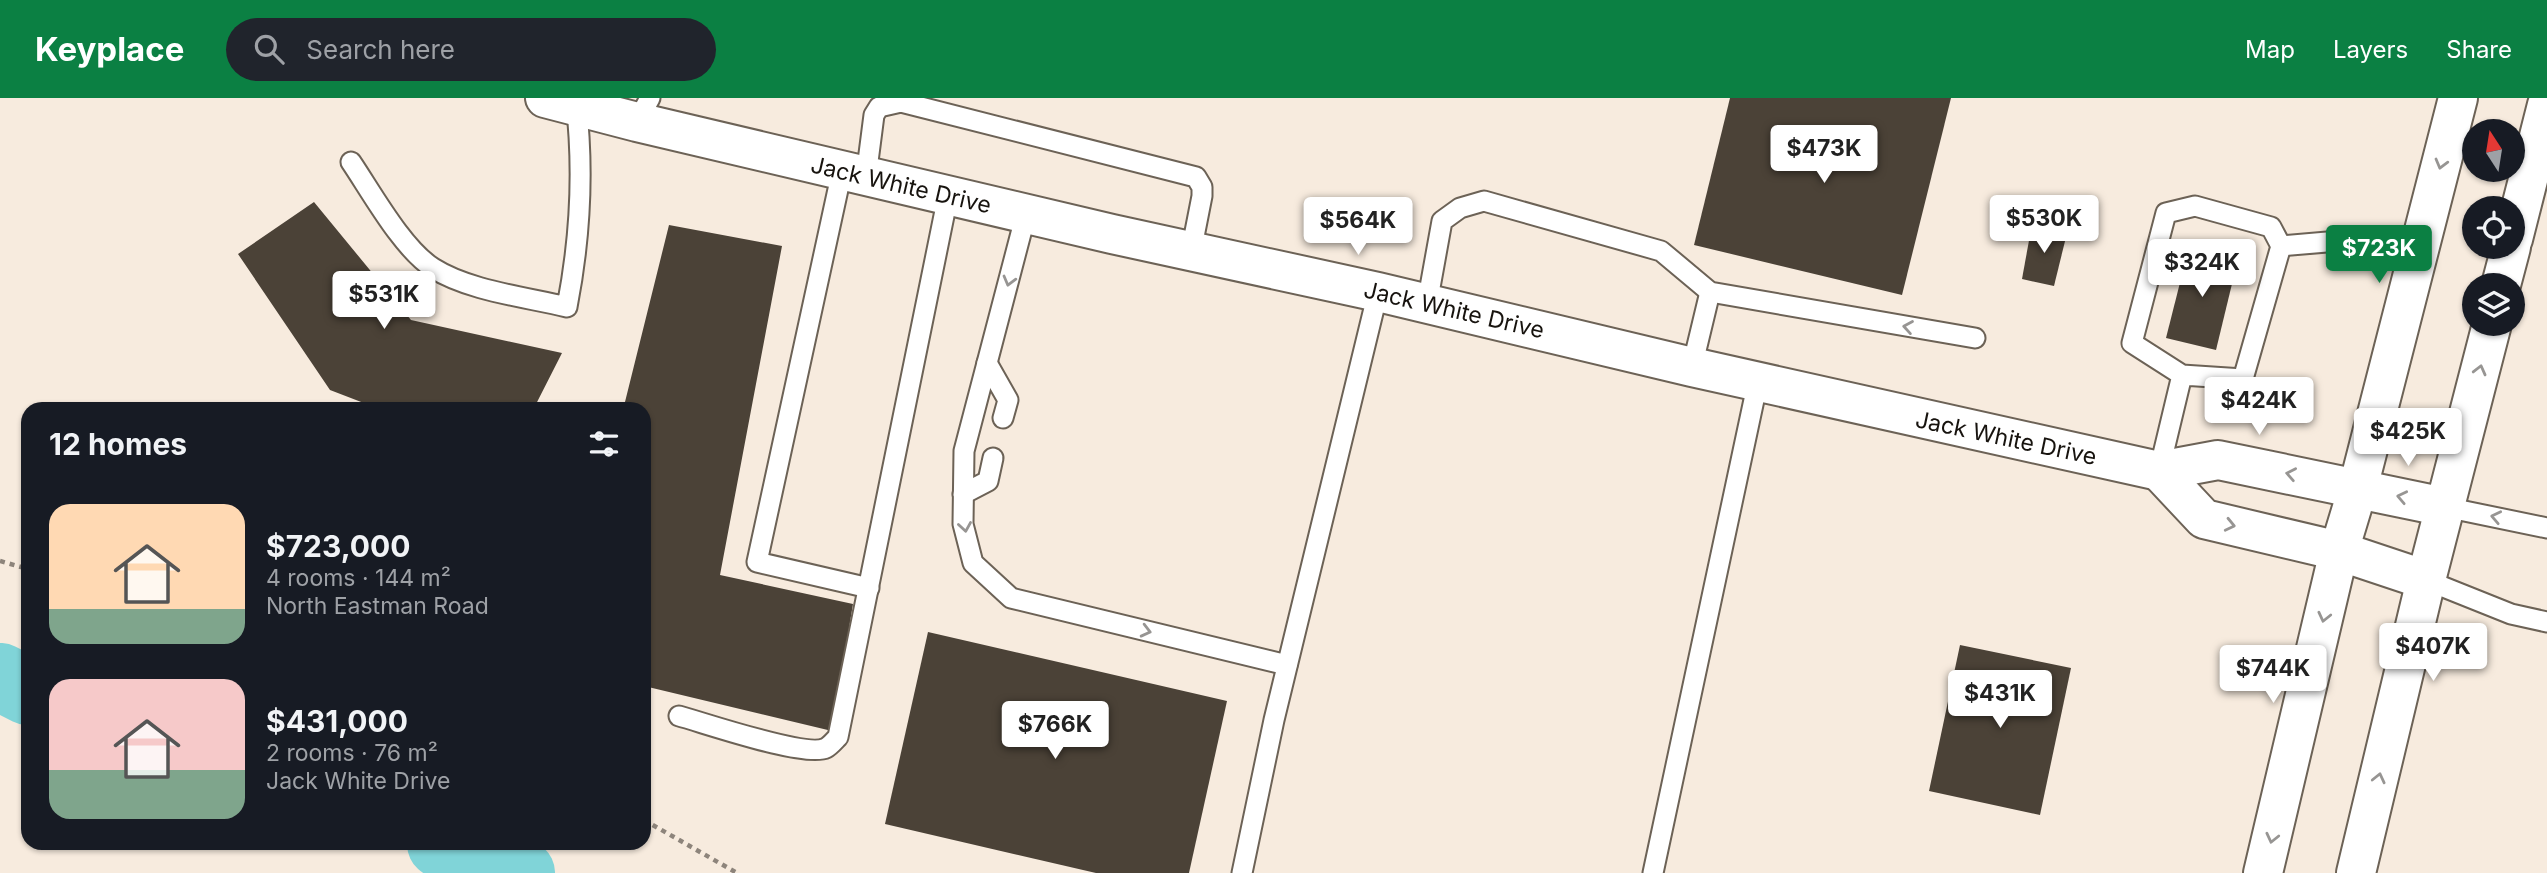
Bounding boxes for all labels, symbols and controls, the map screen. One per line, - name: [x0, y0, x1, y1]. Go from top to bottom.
- search box: [226, 18, 716, 81]
- text: Keyplace: [35, 29, 184, 69]
- icon: search: [250, 30, 288, 68]
- text: Search here: [306, 34, 455, 65]
- text: Map: [2245, 35, 2295, 64]
- text: Layers: [2333, 35, 2408, 64]
- text: Share: [2446, 35, 2512, 64]
- north arrow: [2462, 119, 2525, 182]
- map controls: [2462, 119, 2525, 336]
- pin: $473K: [1775, 126, 1873, 185]
- text: $473K: [1787, 134, 1862, 162]
- street label: Jack White Drive: [808, 151, 994, 219]
- one-way arrow: [2435, 158, 2449, 170]
- pin: $530K: [1995, 195, 2093, 255]
- button: locate: [2462, 196, 2525, 259]
- pin: $564K: [1309, 198, 1407, 257]
- text: $530K: [2006, 204, 2082, 232]
- text: $564K: [1320, 206, 1396, 234]
- pin: $723K: [2330, 226, 2428, 285]
- text: $723K: [2342, 234, 2416, 262]
- pin: $324K: [2153, 240, 2251, 299]
- text: $324K: [2164, 248, 2240, 276]
- pin: $531K: [335, 272, 433, 331]
- button: layers: [2462, 273, 2525, 336]
- one-way arrow: [1003, 274, 1017, 286]
- street label: Jack White Drive: [1361, 276, 1547, 344]
- text: $531K: [348, 280, 420, 308]
- one-way arrow: [1902, 320, 1914, 335]
- one-way arrow: [2472, 364, 2486, 376]
- pin: $424K: [2210, 378, 2308, 437]
- text: $424K: [2221, 386, 2297, 414]
- street label: Jack White Drive: [1913, 405, 2099, 471]
- pin: $425K: [2359, 408, 2457, 468]
- text: $425K: [2370, 417, 2446, 445]
- icon: filters: [585, 425, 623, 463]
- text: 12 homes: [49, 426, 187, 462]
- one-way arrow: [2285, 467, 2297, 482]
- one-way arrow: [2396, 491, 2408, 506]
- one-way arrow: [2490, 510, 2502, 525]
- one-way arrow: [2224, 517, 2236, 531]
- one-way arrow: [957, 521, 972, 533]
- text: $723,000: [266, 528, 411, 564]
- icon: home: [105, 532, 189, 616]
- text: 4 rooms · 144 m²: [266, 564, 451, 592]
- text: North Eastman Road: [266, 592, 489, 620]
- one-way arrow: [2318, 611, 2332, 623]
- one-way arrow: [1140, 623, 1152, 637]
- pin: $407K: [2384, 624, 2482, 683]
- text: $407K: [2395, 632, 2471, 660]
- pin: $744K: [2224, 646, 2322, 705]
- text: $744K: [2236, 654, 2310, 682]
- pin: $431K: [1951, 670, 2049, 730]
- text: $431K: [1964, 679, 2036, 707]
- pin: $766K: [1006, 702, 1104, 761]
- text: $431,000: [266, 703, 408, 739]
- icon: home: [105, 707, 189, 791]
- text: $766K: [1018, 710, 1092, 738]
- text: 2 rooms · 76 m²: [266, 739, 438, 767]
- text: Jack White Drive: [266, 767, 450, 795]
- one-way arrow: [2371, 772, 2385, 784]
- one-way arrow: [2265, 832, 2280, 844]

